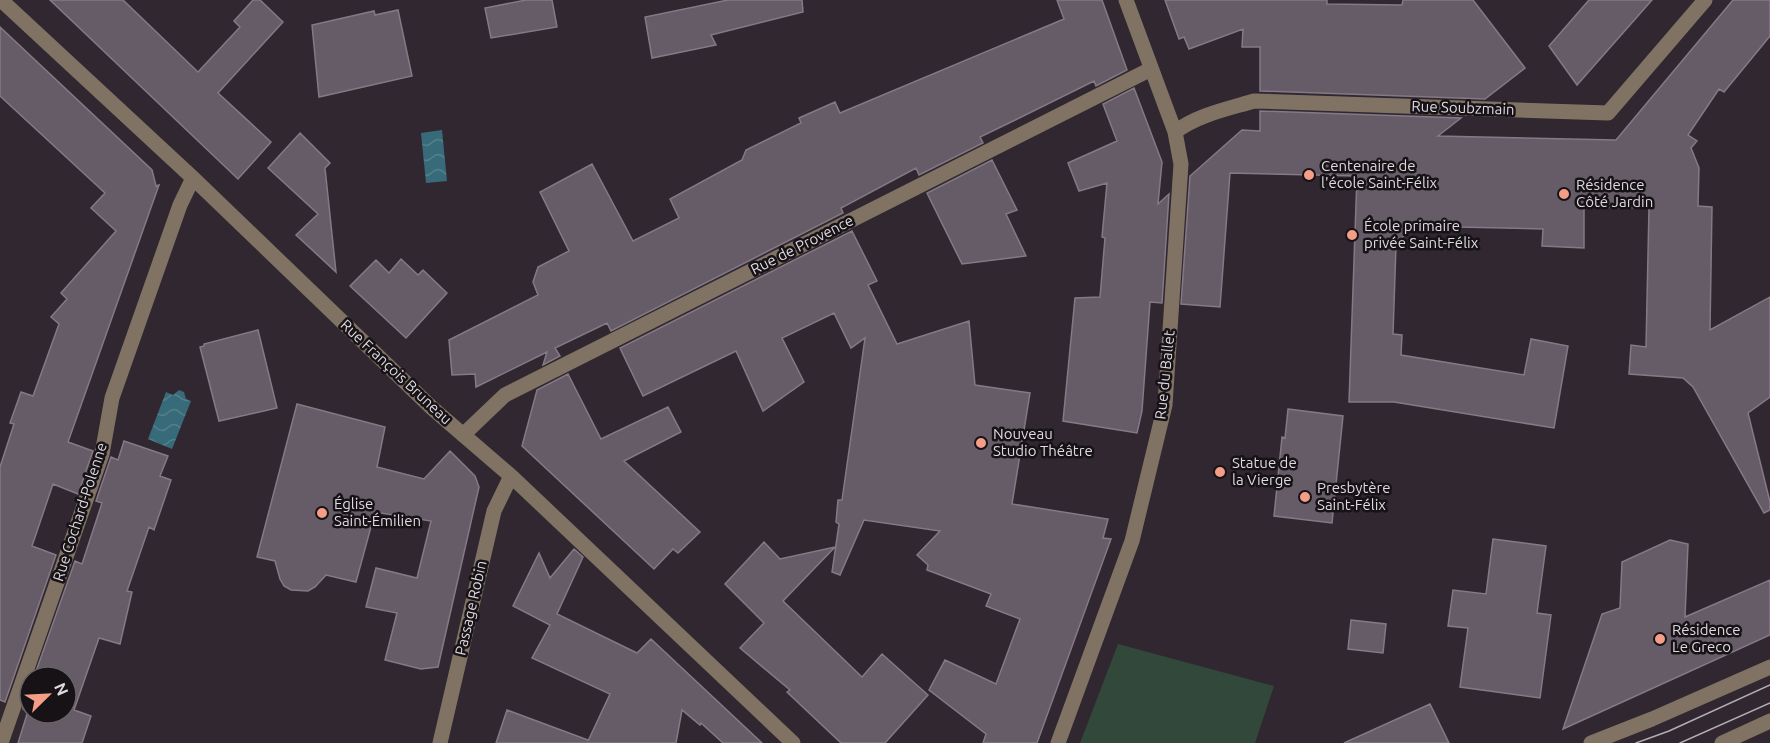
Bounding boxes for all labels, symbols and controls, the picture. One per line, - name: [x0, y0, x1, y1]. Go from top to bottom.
- street label: Rue Soubzmain: [1411, 97, 1515, 118]
- place label: Centenaire de l'école Saint-Félix: [1321, 157, 1438, 191]
- marker: Centenaire de l'école Saint-Félix: [1302, 168, 1316, 182]
- place label: Résidence Côté Jardin: [1576, 176, 1653, 210]
- marker: Résidence Côté Jardin: [1557, 187, 1571, 201]
- street label: Rue de Provence: [748, 211, 856, 278]
- place label: École primaire privée Saint-Félix: [1364, 217, 1479, 251]
- marker: École primaire privée Saint-Félix: [1345, 228, 1359, 242]
- street label: Rue François Bruneau: [337, 316, 455, 427]
- street label: Rue du Ballet: [1151, 329, 1178, 420]
- place label: Nouveau Studio Théâtre: [993, 425, 1093, 459]
- marker: Nouveau Studio Théâtre: [974, 436, 988, 450]
- street label: Rue Cochard-Polenne: [49, 440, 110, 583]
- place label: Statue de la Vierge: [1232, 454, 1297, 488]
- marker: Statue de la Vierge: [1213, 465, 1227, 479]
- place label: Presbytère Saint-Félix: [1317, 479, 1391, 513]
- marker: Presbytère Saint-Félix: [1298, 490, 1312, 504]
- place label: Église Saint-Émilien: [334, 495, 421, 529]
- marker: Église Saint-Émilien: [315, 506, 329, 520]
- street label: Passage Robin: [451, 559, 490, 657]
- place label: Résidence Le Greco: [1672, 621, 1741, 655]
- marker: Résidence Le Greco: [1653, 632, 1667, 646]
- north arrow: [18, 665, 78, 725]
- text: N: [51, 680, 72, 698]

